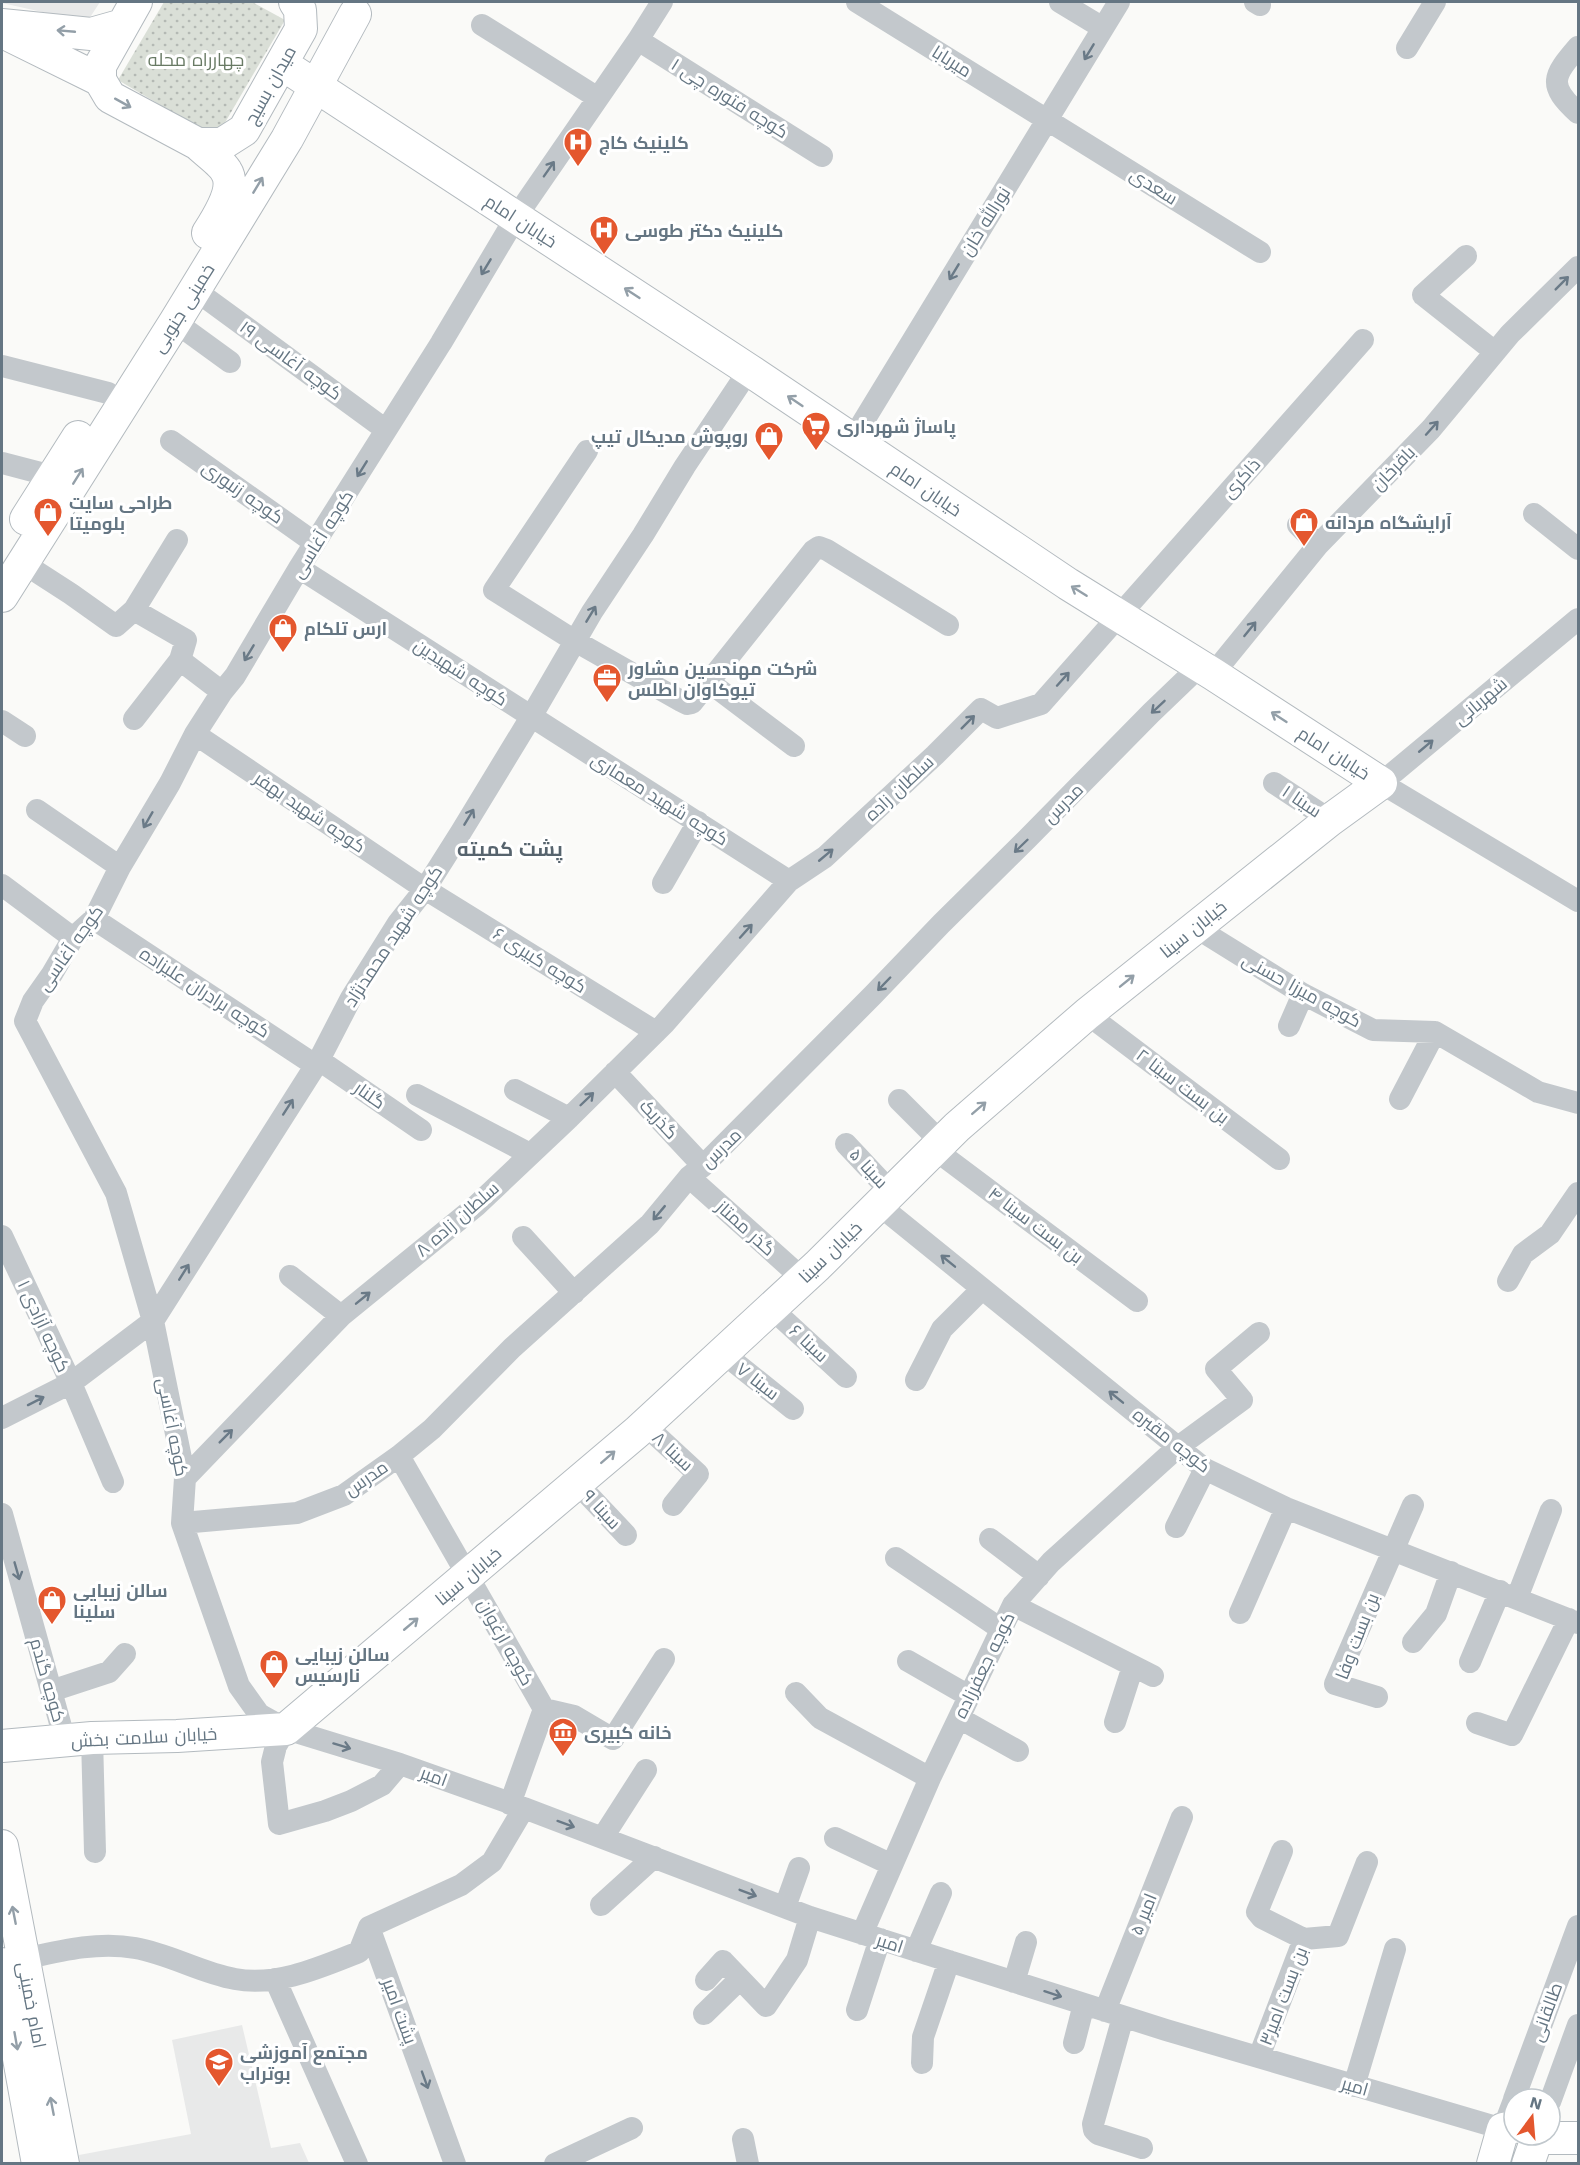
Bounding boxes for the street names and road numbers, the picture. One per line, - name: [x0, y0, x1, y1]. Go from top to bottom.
- street label: میربابا: [928, 41, 976, 82]
- street label: میدان بسیج: [240, 42, 302, 129]
- street label: کوچه فتوره چی ۱: [667, 54, 792, 144]
- street label: سعدی: [1126, 163, 1182, 210]
- street label: نورالله خان: [955, 182, 1015, 260]
- street label: خیابان امام: [480, 190, 561, 254]
- street label: خمینی جنوبی: [147, 260, 220, 357]
- street label: کوچه آغاسی ۱۹: [235, 316, 346, 406]
- street label: باقرخان: [1367, 441, 1420, 495]
- street label: ذاکری: [1218, 454, 1265, 503]
- street label: کوچه زنبوری: [197, 456, 288, 529]
- street label: خیابان امام: [885, 457, 966, 522]
- street label: کوچه آغاسی: [287, 486, 359, 583]
- street label: کوچه شهیدین: [409, 634, 512, 712]
- street label: شهربانی: [1449, 673, 1512, 730]
- street label: خیابان امام: [1293, 722, 1374, 786]
- street label: کوچه شهید معماری: [587, 748, 732, 851]
- street label: سلطان زاده: [860, 751, 938, 826]
- street label: کوچه شهید بهفر: [248, 766, 370, 859]
- street label: مدرس: [1039, 779, 1088, 828]
- street label: سینا ۱: [1279, 780, 1325, 822]
- street label: کوچه شهید محمدنژاد: [340, 862, 448, 1012]
- street label: خیابان سینا: [1155, 896, 1231, 963]
- street label: کوچه آغاسی: [33, 901, 109, 996]
- street label: کوچه کبیری ۶: [488, 923, 591, 999]
- street label: کوچه برادران علیزاده: [135, 942, 274, 1043]
- street label: کوچه میرزا حسنی: [1238, 949, 1365, 1033]
- street label: بن بست سینا ۲: [1132, 1044, 1234, 1129]
- street label: گلنار: [349, 1076, 390, 1114]
- street label: گذریک: [635, 1095, 682, 1144]
- street label: مدرس: [697, 1124, 746, 1173]
- street label: سینا ۵: [845, 1144, 893, 1192]
- street label: سلطان زاده ۸: [411, 1177, 504, 1262]
- street label: بن بست سینا ۴: [984, 1182, 1088, 1268]
- street label: گذر ممتاز: [711, 1196, 780, 1261]
- street label: خیابان سینا: [794, 1217, 867, 1288]
- street label: کوچه آزادی ۱: [12, 1277, 74, 1376]
- street label: سینا ۶: [785, 1320, 833, 1366]
- street label: سینا ۷: [733, 1358, 783, 1404]
- street label: کوچه آغاسی: [151, 1376, 193, 1478]
- street label: کوچه مقبره: [1128, 1403, 1215, 1478]
- street label: سینا ۸: [648, 1427, 698, 1475]
- street label: مدرس: [340, 1456, 392, 1501]
- street label: سینا ۹: [579, 1485, 625, 1533]
- street label: خیابان سینا: [431, 1542, 506, 1610]
- street label: بن بست وفا: [1331, 1590, 1384, 1682]
- street label: کوچه ارغوان: [472, 1595, 538, 1690]
- street label: کوچه جعفرزاده: [949, 1609, 1021, 1722]
- street label: کوچه گندم: [24, 1636, 70, 1725]
- street label: خیابان سلامت بخش: [70, 1723, 218, 1752]
- street label: امیر: [416, 1761, 450, 1791]
- street label: امیر ۵: [1125, 1890, 1162, 1938]
- street label: امیر: [873, 1929, 906, 1958]
- street label: بن بست امیر۳: [1255, 1944, 1312, 2049]
- street label: امام خمینی: [11, 1960, 51, 2050]
- street label: پشت امیر: [376, 1974, 422, 2048]
- street label: طالقانی: [1526, 1980, 1567, 2045]
- street label: امیر: [1338, 2072, 1371, 2101]

